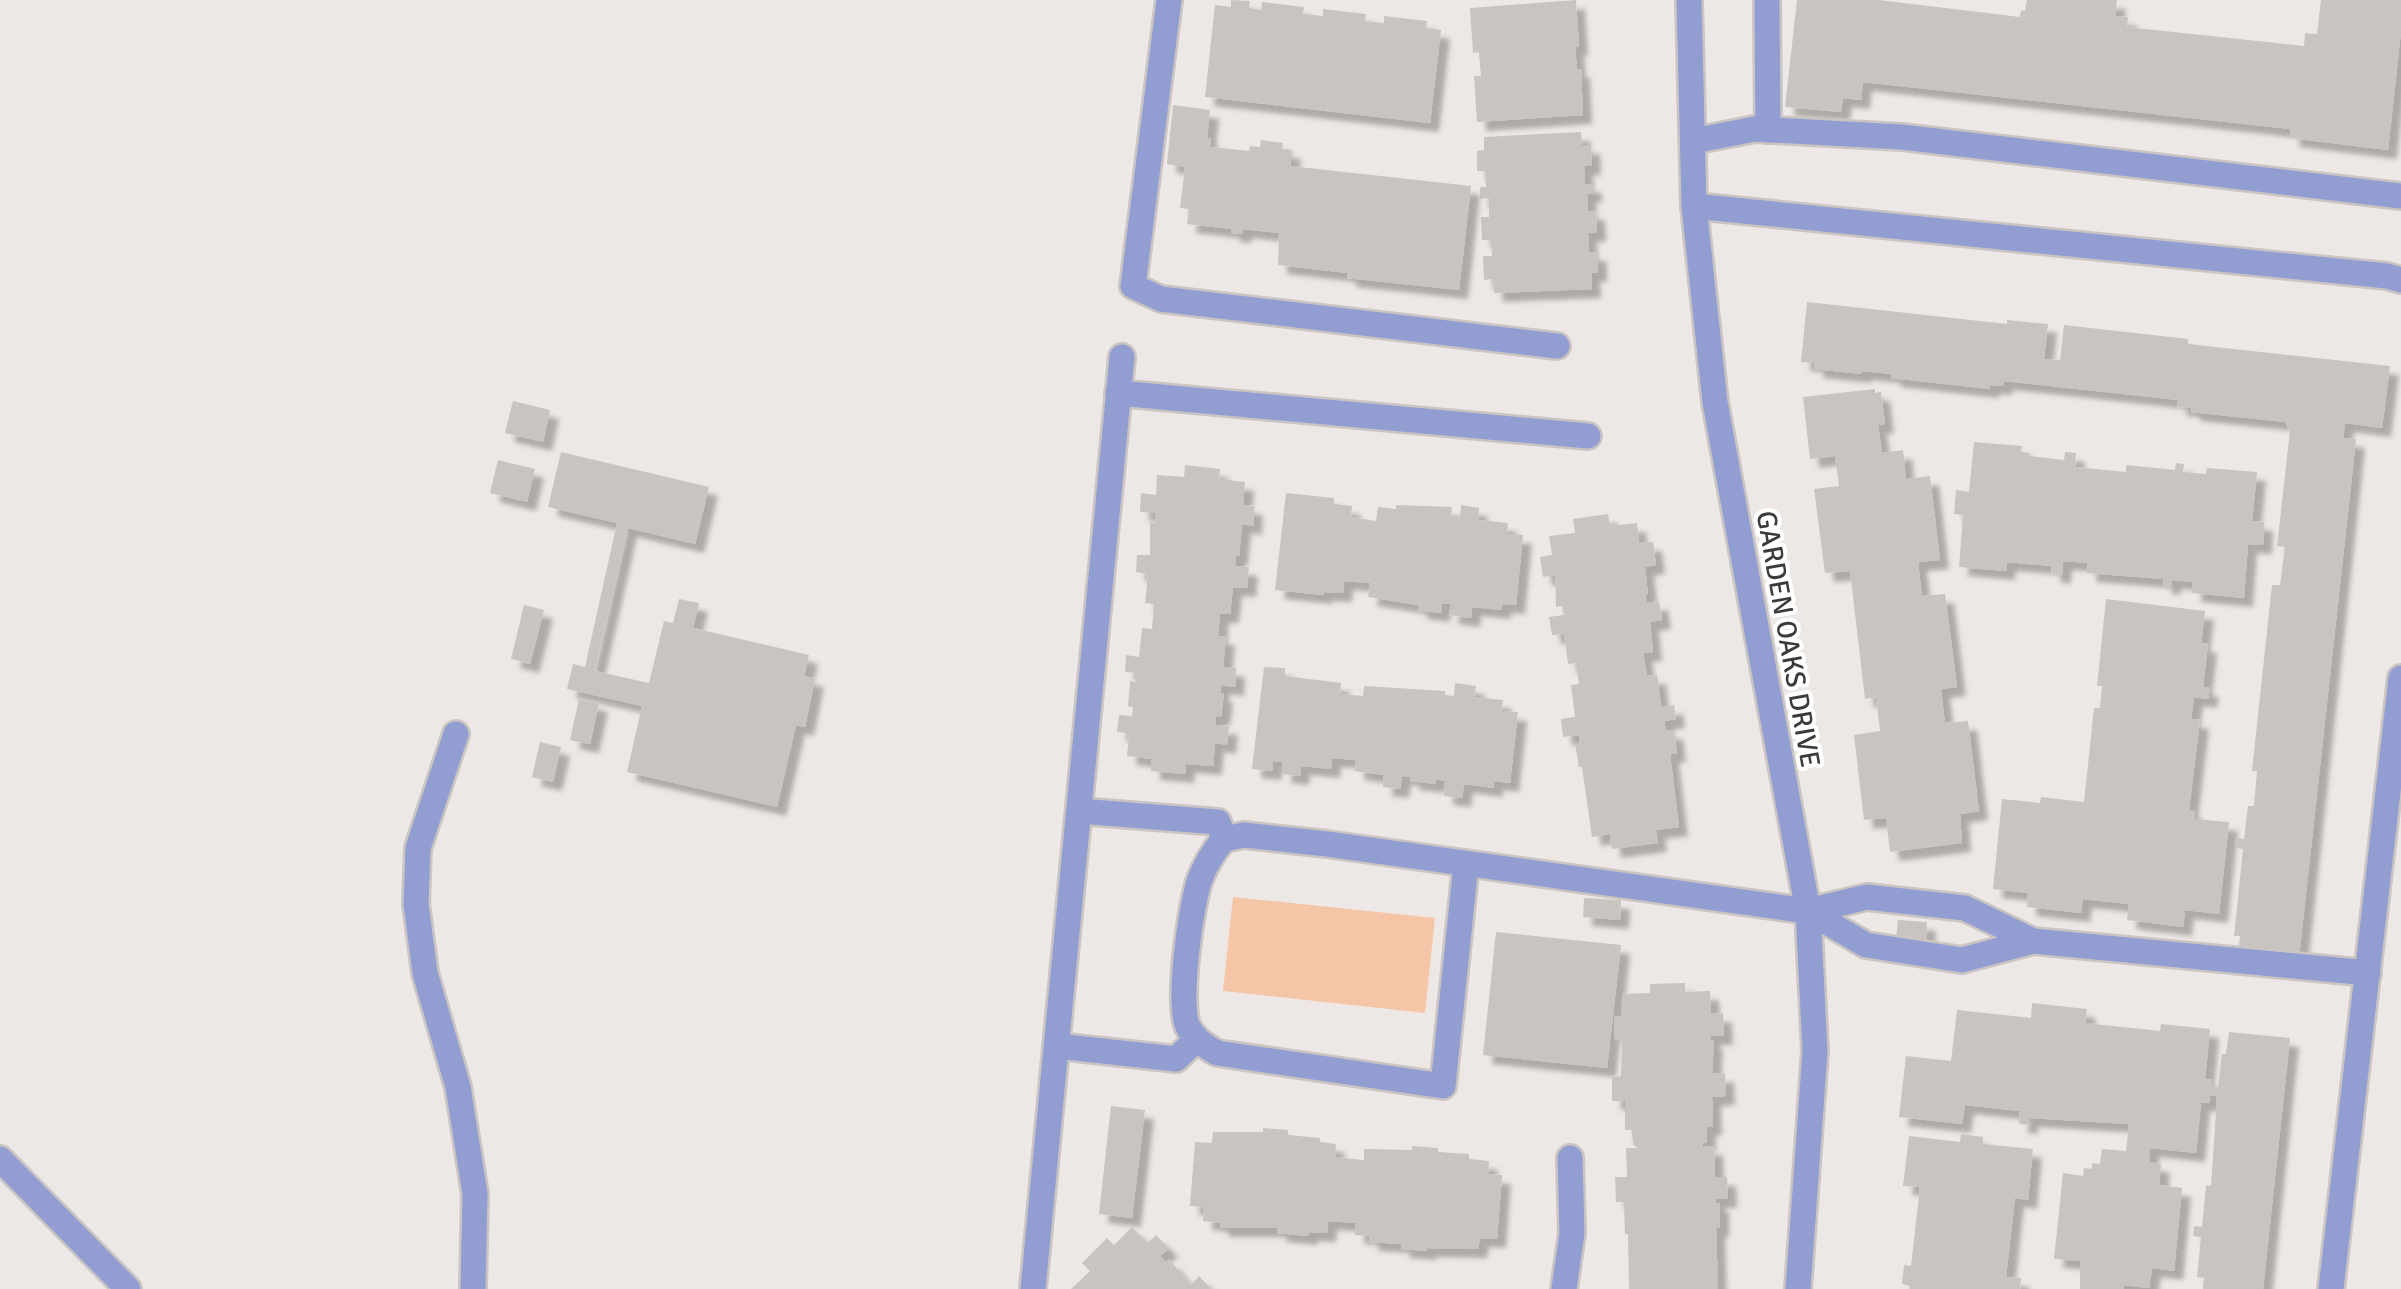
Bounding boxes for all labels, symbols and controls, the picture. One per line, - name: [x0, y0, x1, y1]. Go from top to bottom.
- street label: GARDEN OAKS DRIVE: [1749, 508, 1827, 770]

